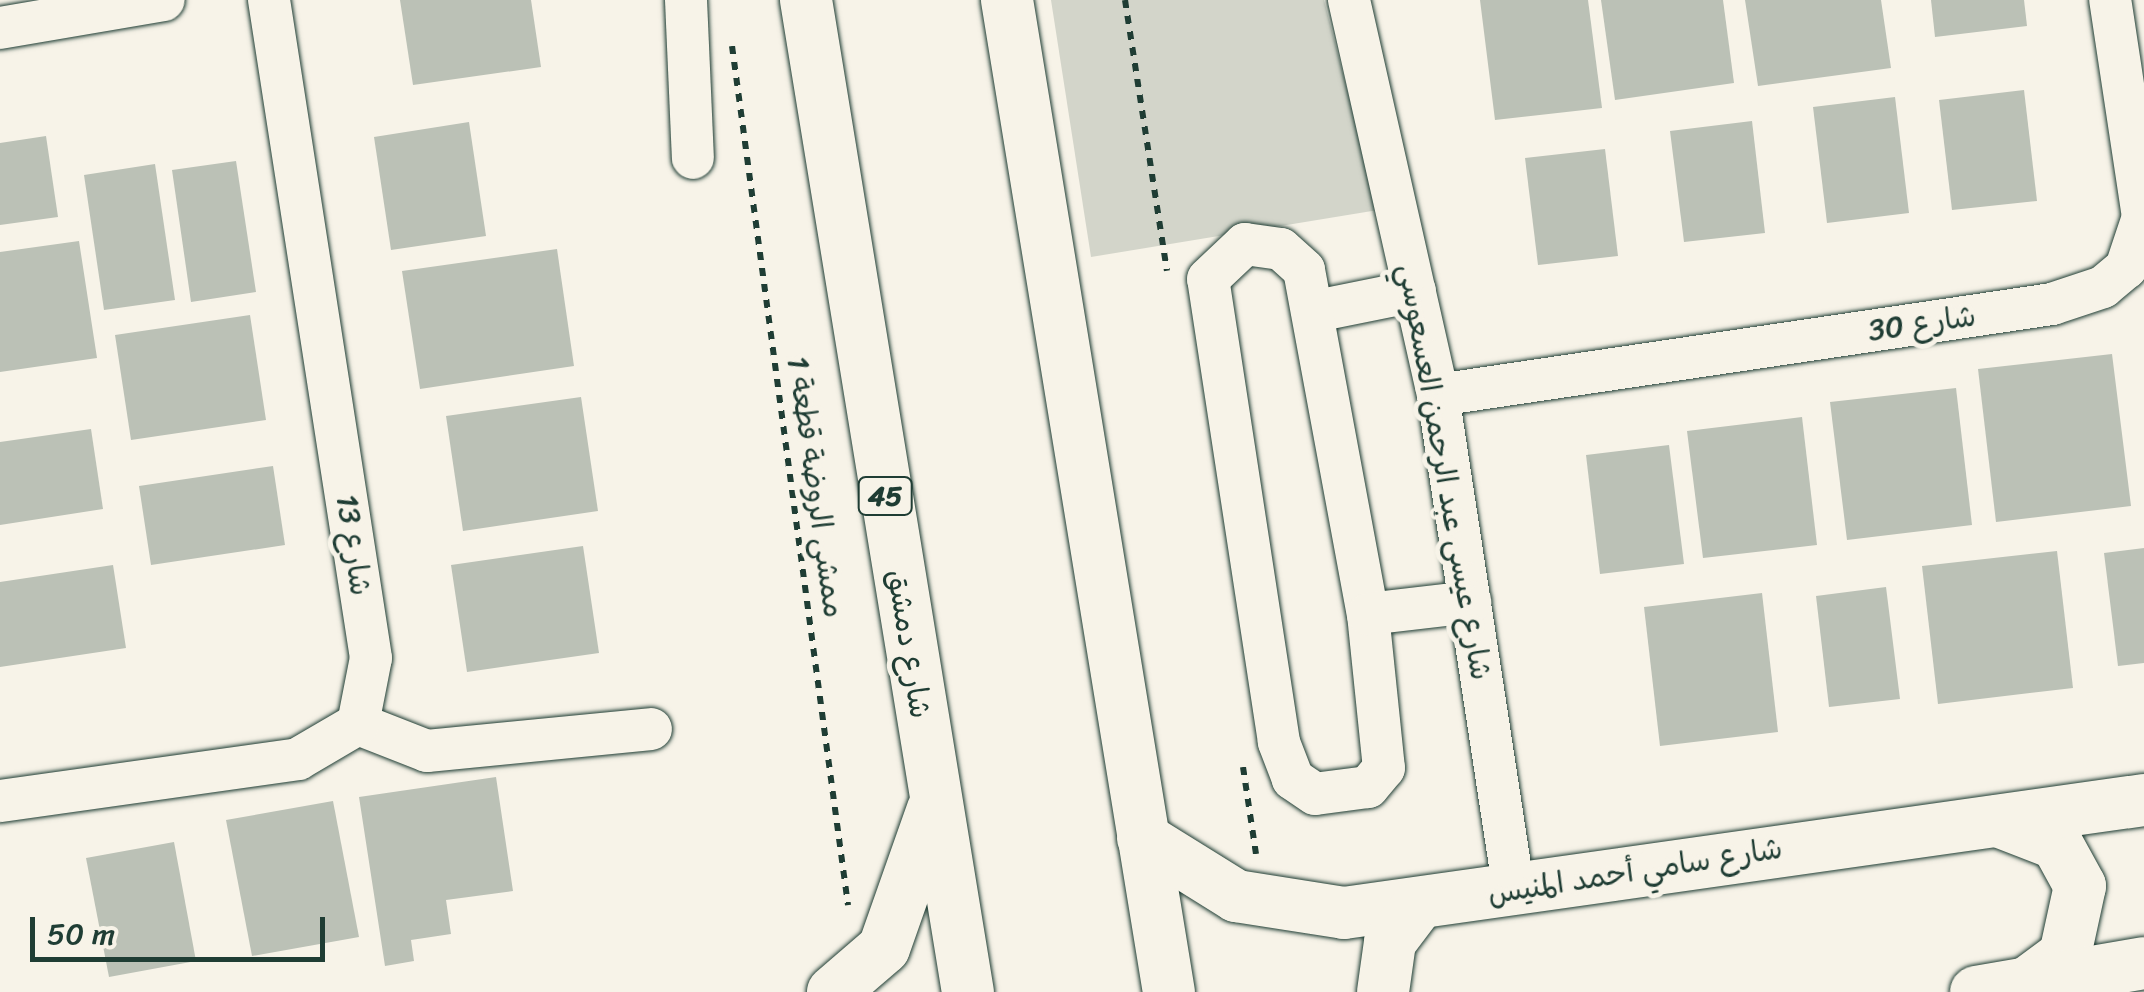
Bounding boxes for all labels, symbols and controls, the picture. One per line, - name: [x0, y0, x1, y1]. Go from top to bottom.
- street label: شارع عيسى عبد الرحمن العسعوسي: [1391, 261, 1499, 683]
- street label: شارع 30: [1866, 298, 1978, 348]
- street label: ممشى الروضة قطعة 1: [780, 354, 852, 620]
- road number: 45: [858, 473, 912, 519]
- street label: شارع 13: [329, 492, 379, 598]
- street label: شارع دمشق: [879, 567, 939, 721]
- street label: شارع سامي أحمد المنيس: [1485, 830, 1785, 912]
- scale bar: [35, 897, 330, 959]
- text: 50 m: [47, 907, 115, 961]

